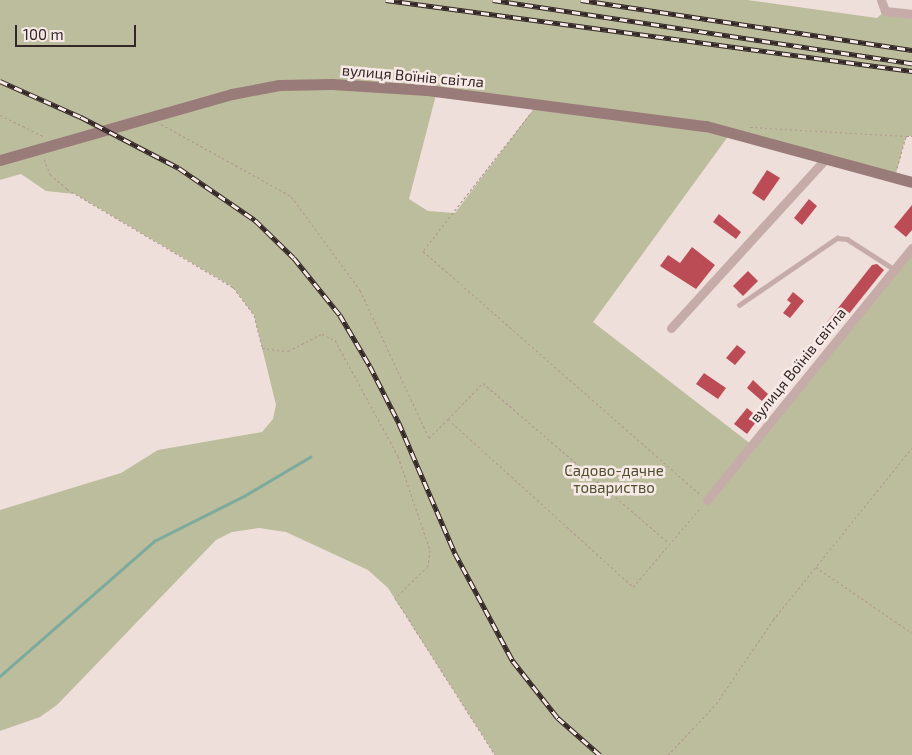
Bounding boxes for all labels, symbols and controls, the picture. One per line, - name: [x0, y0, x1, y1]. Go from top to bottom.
- scale bar: [18, 15, 139, 47]
- text: 100 m: [23, 25, 64, 43]
- street label: вулиця Воїнів світла: [341, 61, 485, 91]
- street label: вулиця Воїнів світла: [746, 304, 850, 426]
- park label: Садово-дачне товариство: [564, 461, 664, 496]

